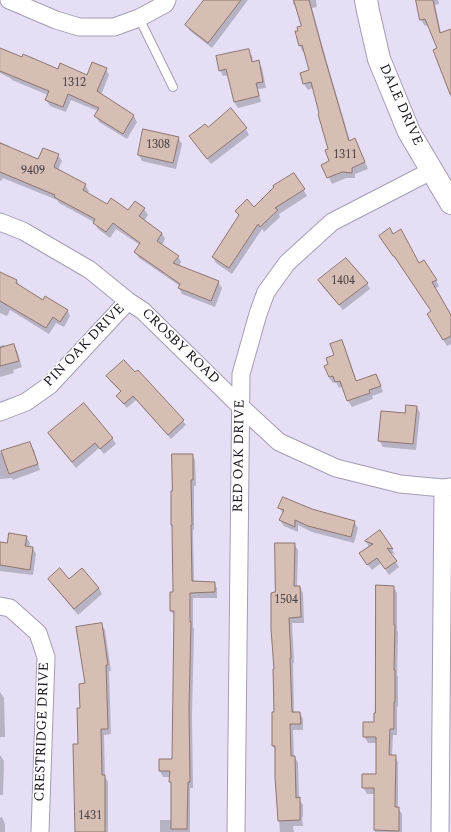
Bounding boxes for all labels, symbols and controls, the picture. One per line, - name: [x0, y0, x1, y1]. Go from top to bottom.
- street label: DALE DRIVE: [375, 62, 425, 148]
- house number: 1312: [62, 77, 86, 91]
- house number: 1308: [146, 139, 170, 153]
- house number: 1311: [333, 149, 357, 163]
- house number: 9409: [21, 165, 45, 179]
- house number: 1404: [331, 275, 355, 289]
- street label: PIN OAK DRIVE: [41, 301, 129, 391]
- street label: CROSBY ROAD: [137, 306, 223, 388]
- street label: RED OAK DRIVE: [231, 399, 249, 513]
- house number: 1504: [274, 594, 298, 608]
- street label: CRESTRIDGE DRIVE: [32, 662, 54, 802]
- house number: 1431: [78, 810, 102, 824]

